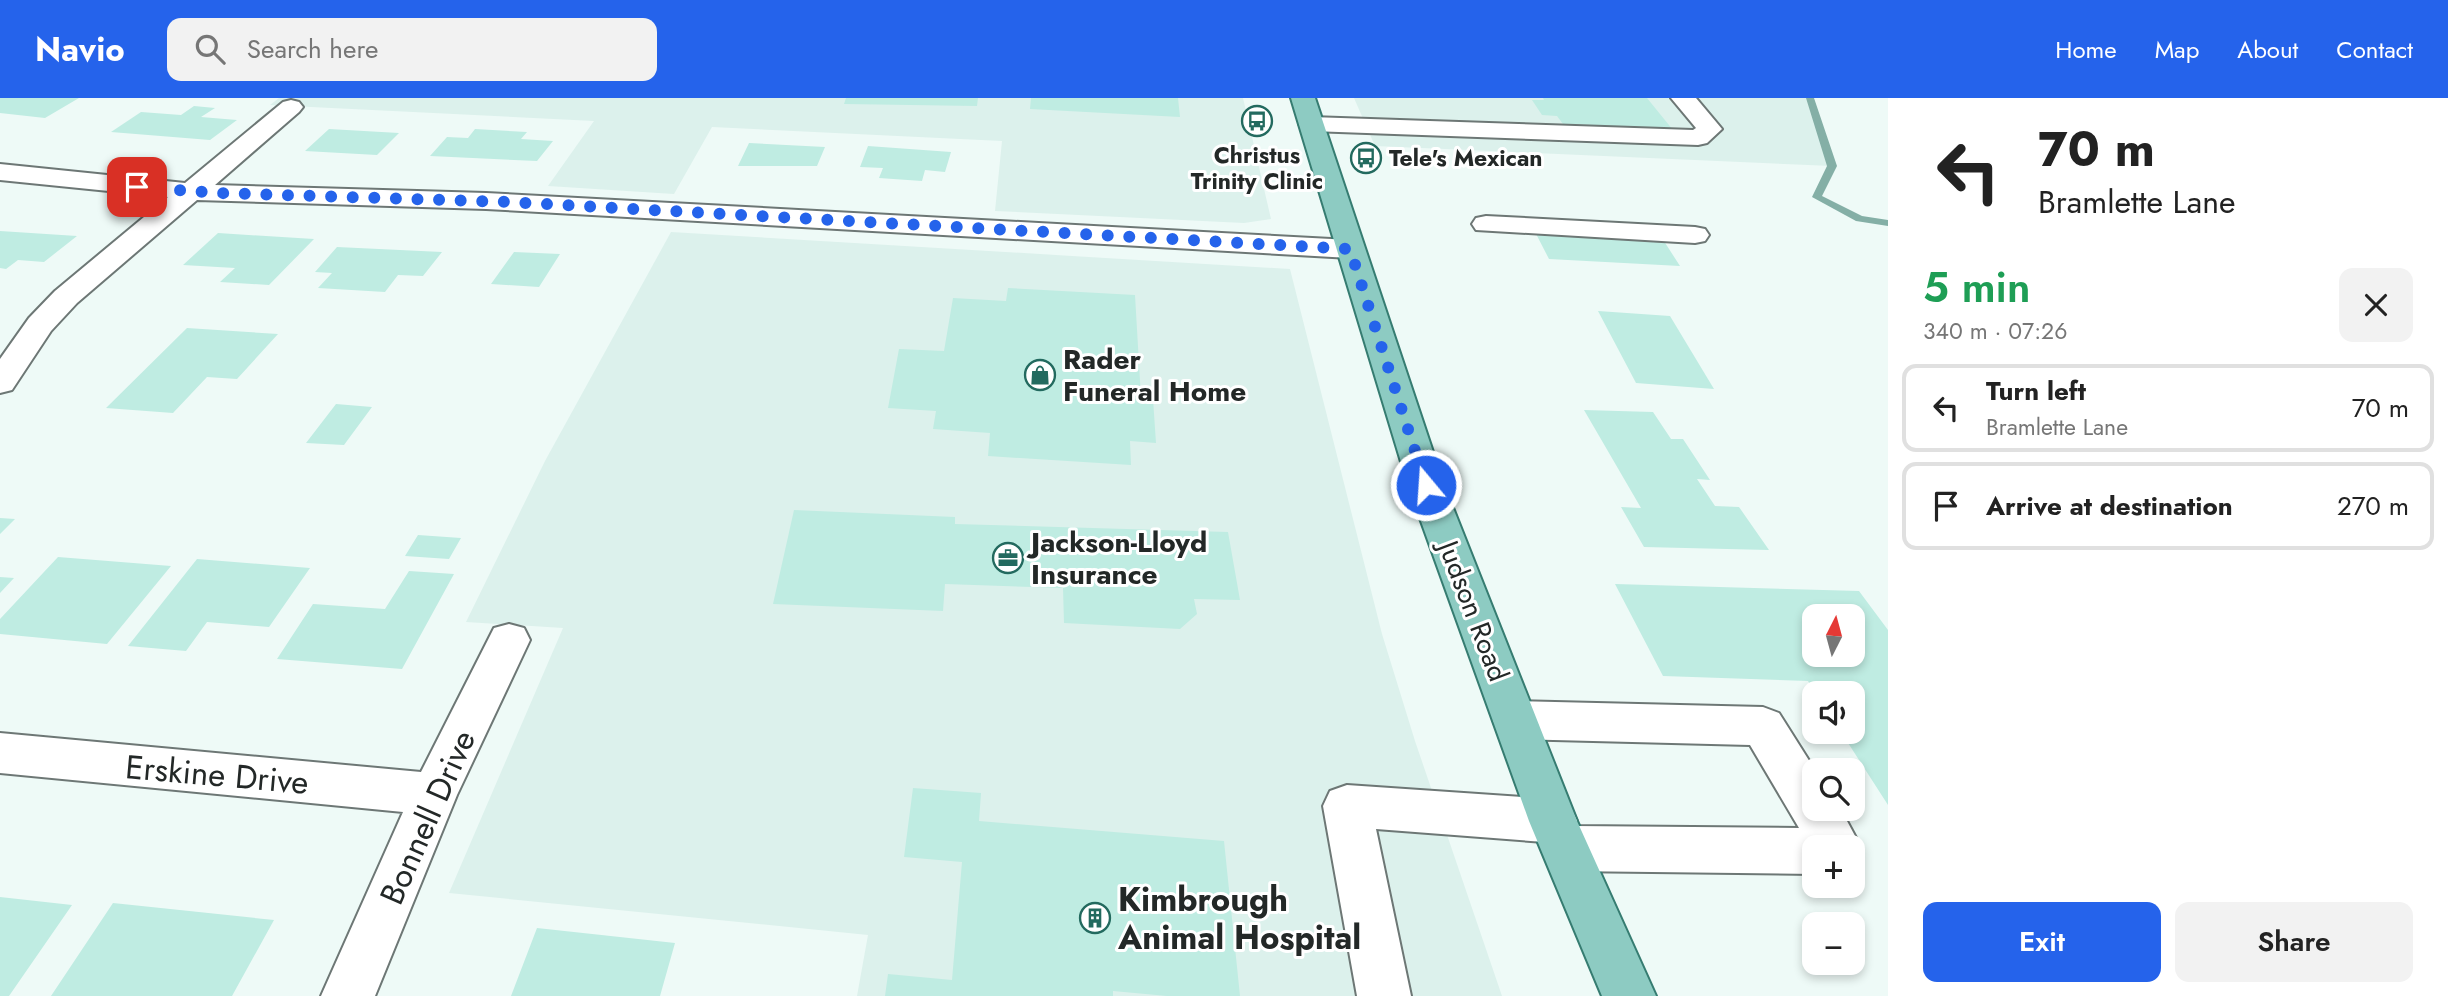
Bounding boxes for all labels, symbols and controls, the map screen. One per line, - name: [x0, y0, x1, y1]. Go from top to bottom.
- search box: [167, 18, 657, 81]
- text: Navio: [35, 26, 125, 73]
- icon: search: [191, 30, 229, 68]
- text: Search here: [247, 30, 378, 68]
- text: Home: [2055, 32, 2117, 67]
- text: Map: [2155, 32, 2199, 67]
- text: About: [2237, 32, 2298, 67]
- text: Contact: [2336, 32, 2413, 67]
- bus stop icon: Christus Trinity Clinic: [1240, 104, 1274, 138]
- text: 70 m: [2038, 114, 2155, 184]
- icon: left: [1923, 126, 2014, 217]
- place label: Christus Trinity Clinic: [1191, 138, 1323, 198]
- bus stop icon: Tele's Mexican: [1349, 141, 1383, 175]
- place label: Tele's Mexican: [1389, 141, 1543, 175]
- pin: [107, 157, 167, 217]
- icon: arrive: [118, 168, 156, 206]
- text: Bramlette Lane: [2038, 179, 2236, 225]
- text: 5 min: [1923, 257, 2030, 318]
- button: close: [2339, 268, 2413, 342]
- text: 340 m · 07:26: [1923, 314, 2067, 348]
- place label: Rader Funeral Home: [1063, 339, 1246, 412]
- shop icon: Rader Funeral Home: [1023, 358, 1057, 392]
- text: Turn left: [1986, 372, 2086, 410]
- icon: left: [1927, 389, 1965, 427]
- text: 70 m: [2352, 389, 2409, 427]
- text: Bramlette Lane: [1986, 410, 2128, 444]
- position arrow: [1389, 448, 1463, 522]
- icon: arrive: [1927, 487, 1965, 525]
- text: Arrive at destination: [1986, 487, 2233, 525]
- text: 270 m: [2337, 487, 2409, 525]
- place label: Jackson-Lloyd Insurance: [1026, 522, 1207, 595]
- street label: Judson Road: [1427, 531, 1519, 687]
- office icon: Jackson-Lloyd Insurance: [991, 541, 1025, 575]
- north arrow: [1802, 604, 1866, 667]
- map controls: [1802, 604, 1865, 975]
- button: sound: [1802, 681, 1865, 744]
- street label: Bonnell Drive: [368, 722, 487, 912]
- street label: Erskine Drive: [124, 743, 310, 806]
- button: search: [1802, 758, 1865, 821]
- button: +: [1802, 835, 1865, 898]
- place label: Kimbrough Animal Hospital: [1117, 876, 1361, 961]
- building icon: Kimbrough Animal Hospital: [1078, 901, 1112, 935]
- button: Exit: [1923, 902, 2161, 982]
- button: Share: [2175, 902, 2413, 982]
- button: −: [1802, 912, 1865, 975]

